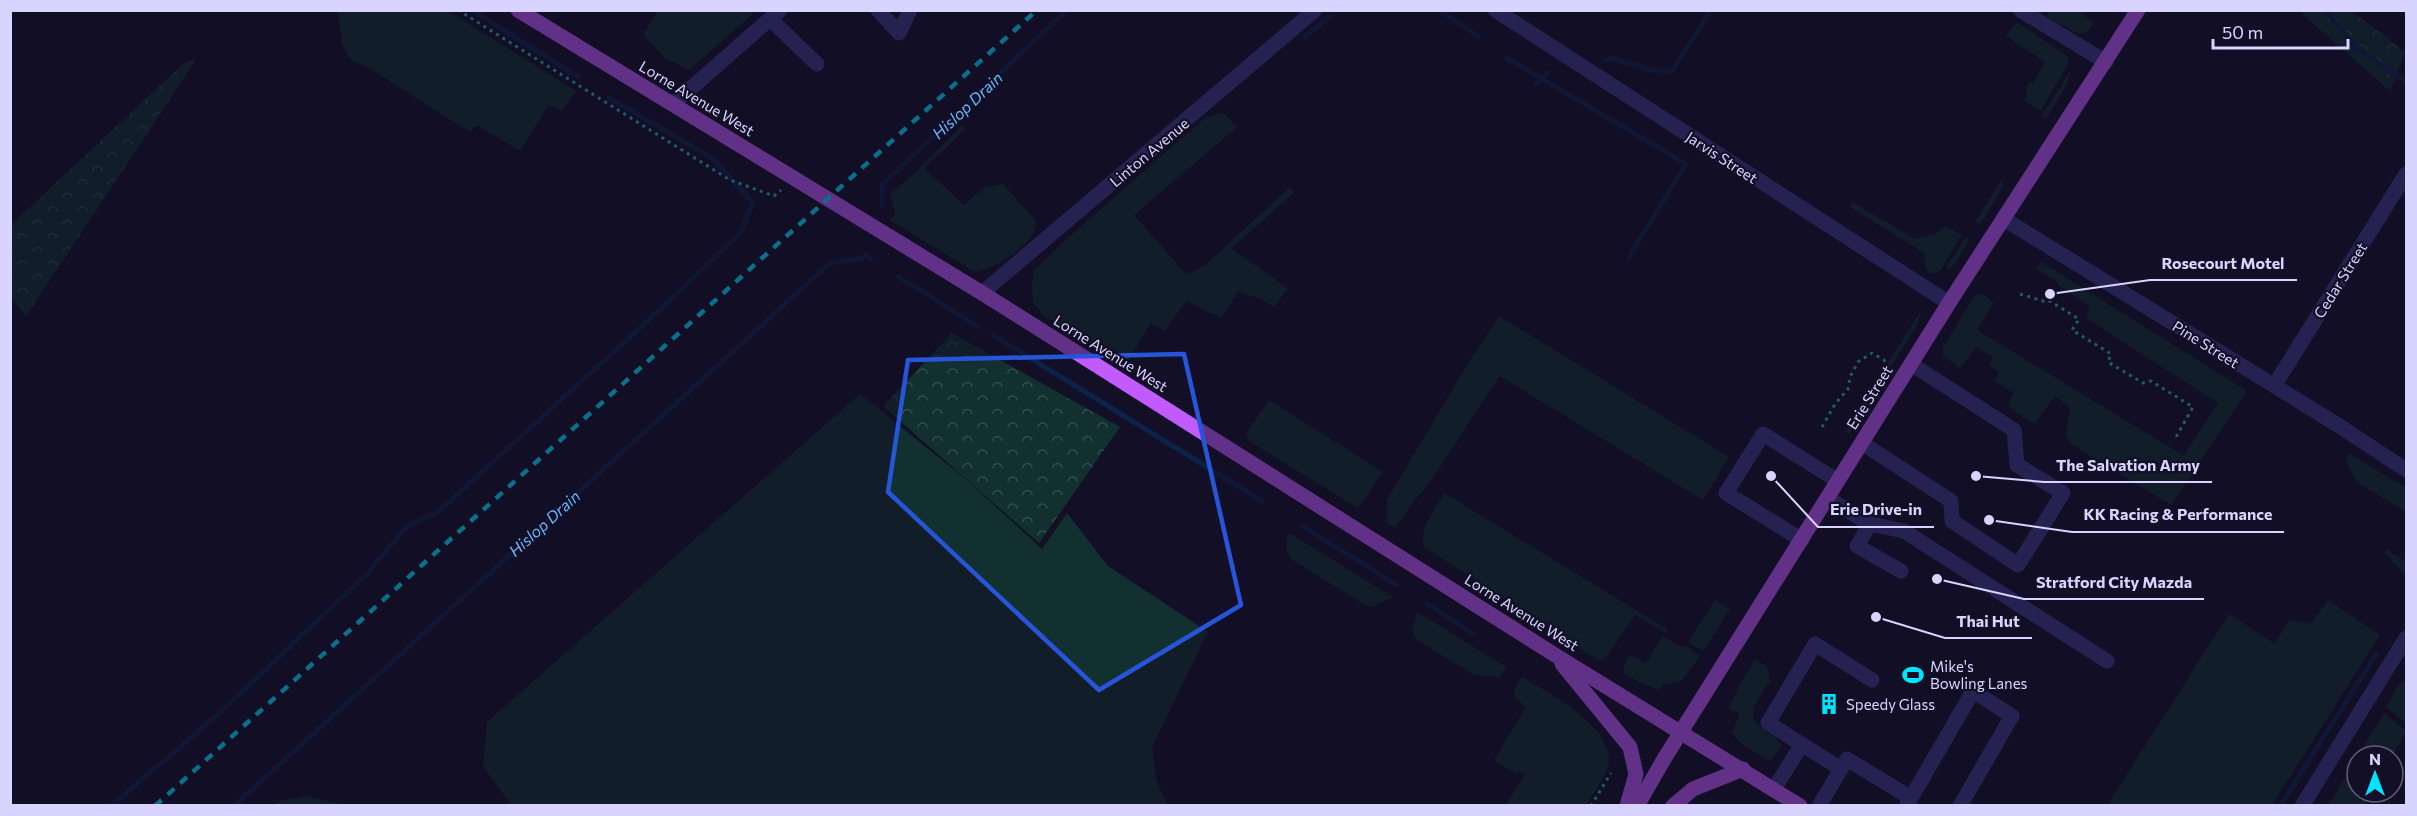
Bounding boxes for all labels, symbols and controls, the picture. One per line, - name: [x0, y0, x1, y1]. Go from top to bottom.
- scale bar: [2213, 12, 2348, 50]
- text: 50 m: [2222, 21, 2263, 43]
- street label: Lorne Avenue West: [636, 57, 758, 139]
- water label: Hislop Drain: [928, 68, 1006, 142]
- street label: Linton Avenue: [1106, 114, 1192, 190]
- street label: Jarvis Street: [1683, 127, 1761, 187]
- street label: Cedar Street: [2310, 239, 2370, 321]
- callout: Rosecourt Motel: [2150, 246, 2297, 280]
- text: Rosecourt Motel: [2162, 253, 2284, 272]
- street label: Lorne Avenue West: [1051, 311, 1171, 395]
- street label: Pine Street: [2169, 316, 2243, 372]
- street label: Erie Street: [1842, 362, 1896, 432]
- callout: The Salvation Army: [2044, 448, 2212, 482]
- text: The Salvation Army: [2056, 455, 2200, 474]
- water label: Hislop Drain: [504, 486, 584, 560]
- callout: Erie Drive-in: [1818, 493, 1934, 527]
- callout: KK Racing & Performance: [2072, 498, 2284, 532]
- text: Erie Drive-in: [1830, 499, 1922, 518]
- text: KK Racing & Performance: [2084, 504, 2272, 523]
- callout: Stratford City Mazda: [2024, 565, 2204, 599]
- street label: Lorne Avenue West: [1462, 570, 1582, 654]
- text: Stratford City Mazda: [2036, 572, 2192, 591]
- callout: Thai Hut: [1945, 604, 2032, 638]
- text: Thai Hut: [1956, 611, 2020, 630]
- place label: Mike's Bowling Lanes: [1930, 657, 2028, 692]
- sports icon: Mike's Bowling Lanes: [1901, 663, 1925, 687]
- building icon: Speedy Glass: [1817, 692, 1841, 716]
- place label: Speedy Glass: [1846, 695, 1935, 713]
- north arrow: [2345, 744, 2405, 804]
- text: N: [2369, 749, 2381, 768]

